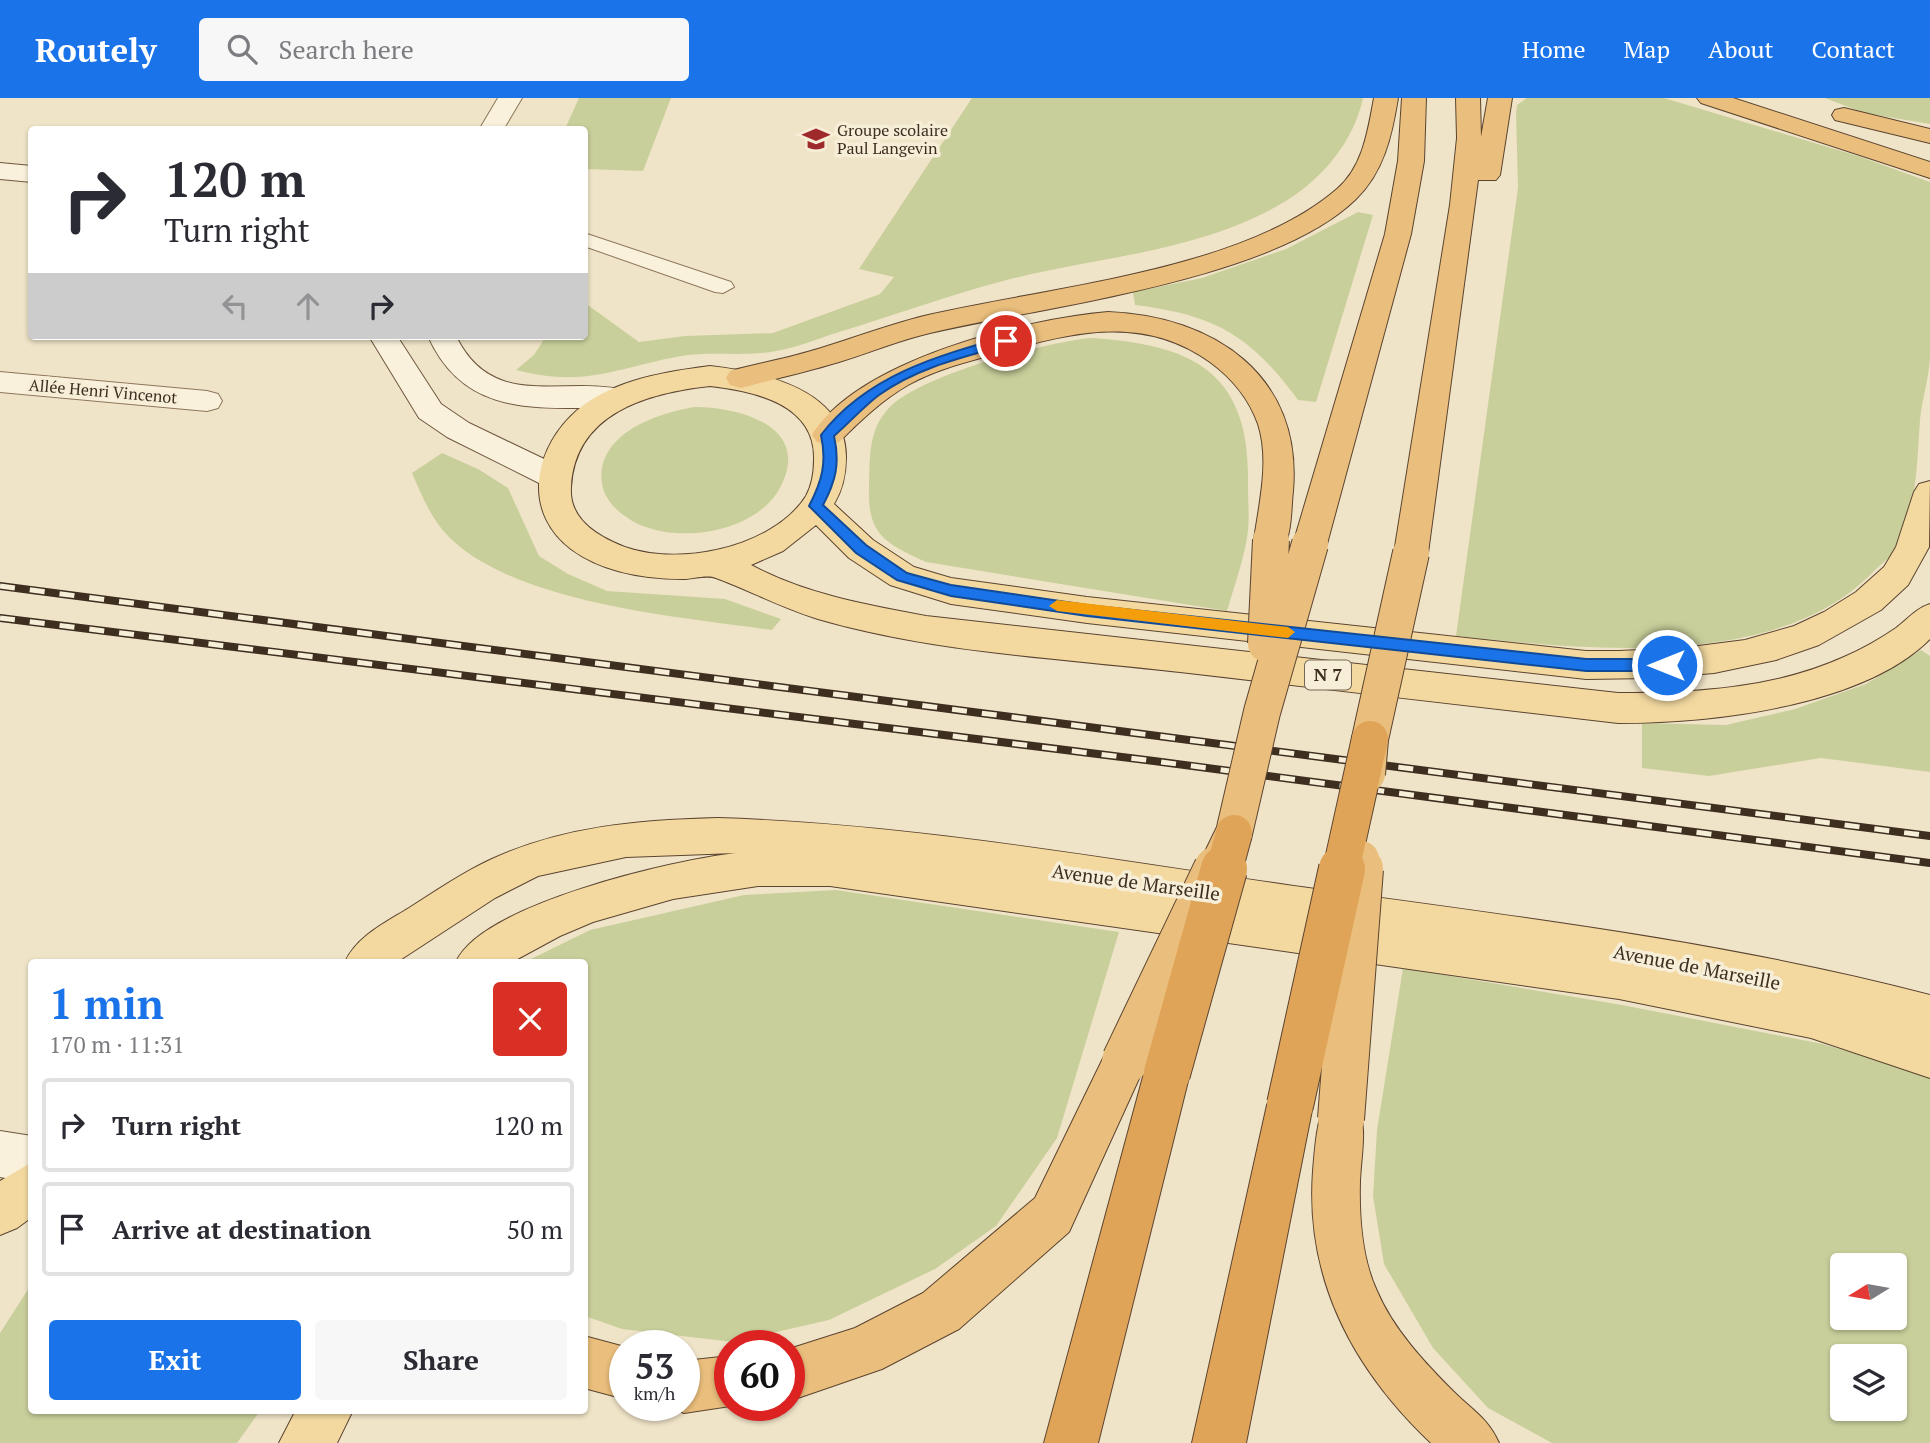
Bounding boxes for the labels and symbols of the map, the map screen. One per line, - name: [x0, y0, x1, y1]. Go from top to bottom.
- place label: Groupe scolaire Paul Langevin: [837, 119, 948, 159]
- school or university icon: Groupe scolaire Paul Langevin: [801, 124, 831, 154]
- pin: [976, 311, 1036, 371]
- street label: Allée Henri Vincenot: [28, 374, 178, 408]
- position arrow: [1630, 628, 1704, 702]
- road number: N 7: [1305, 660, 1351, 690]
- street label: Avenue de Marseille: [1050, 857, 1222, 906]
- street label: Avenue de Marseille: [1612, 938, 1783, 995]
- north arrow: [1830, 1253, 1908, 1330]
- speed limit sign: 60: [714, 1330, 805, 1421]

